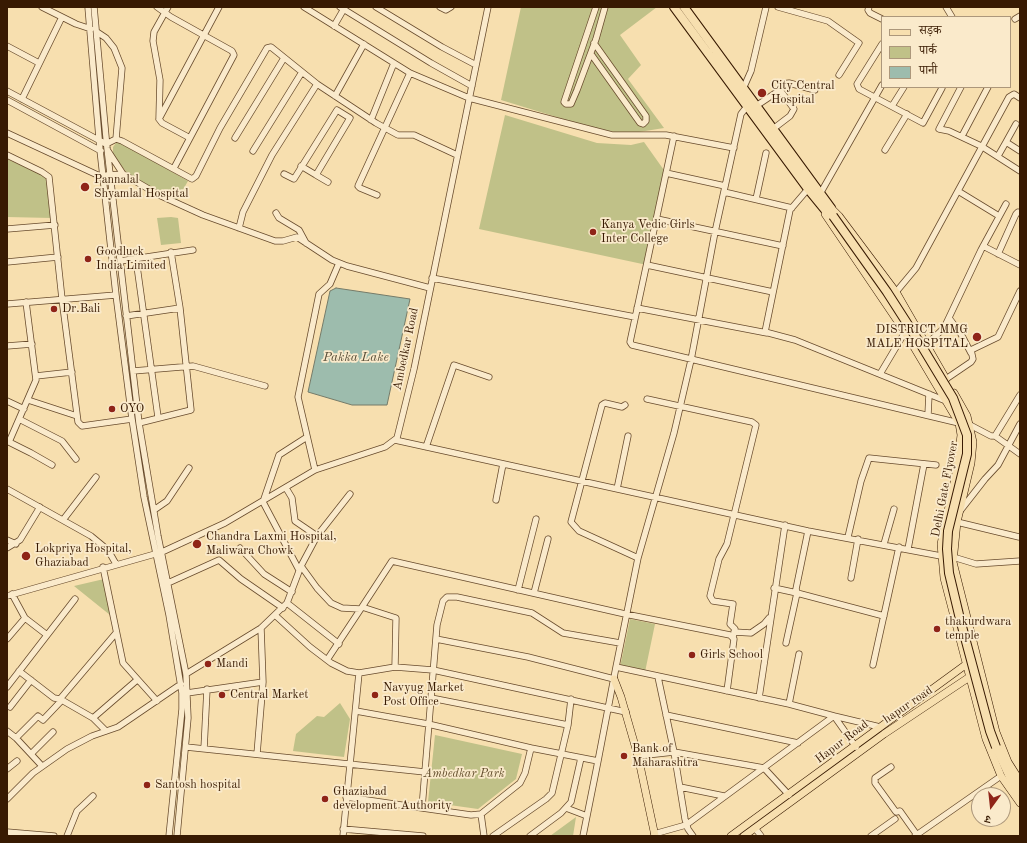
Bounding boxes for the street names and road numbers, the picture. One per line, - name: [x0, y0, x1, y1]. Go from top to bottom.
- street label: Ambedkar Road: [390, 307, 422, 391]
- street label: Delhi Gate Flyover: [929, 440, 961, 538]
- street label: hapur road: [881, 683, 935, 727]
- street label: Hapur Road: [813, 717, 871, 767]

